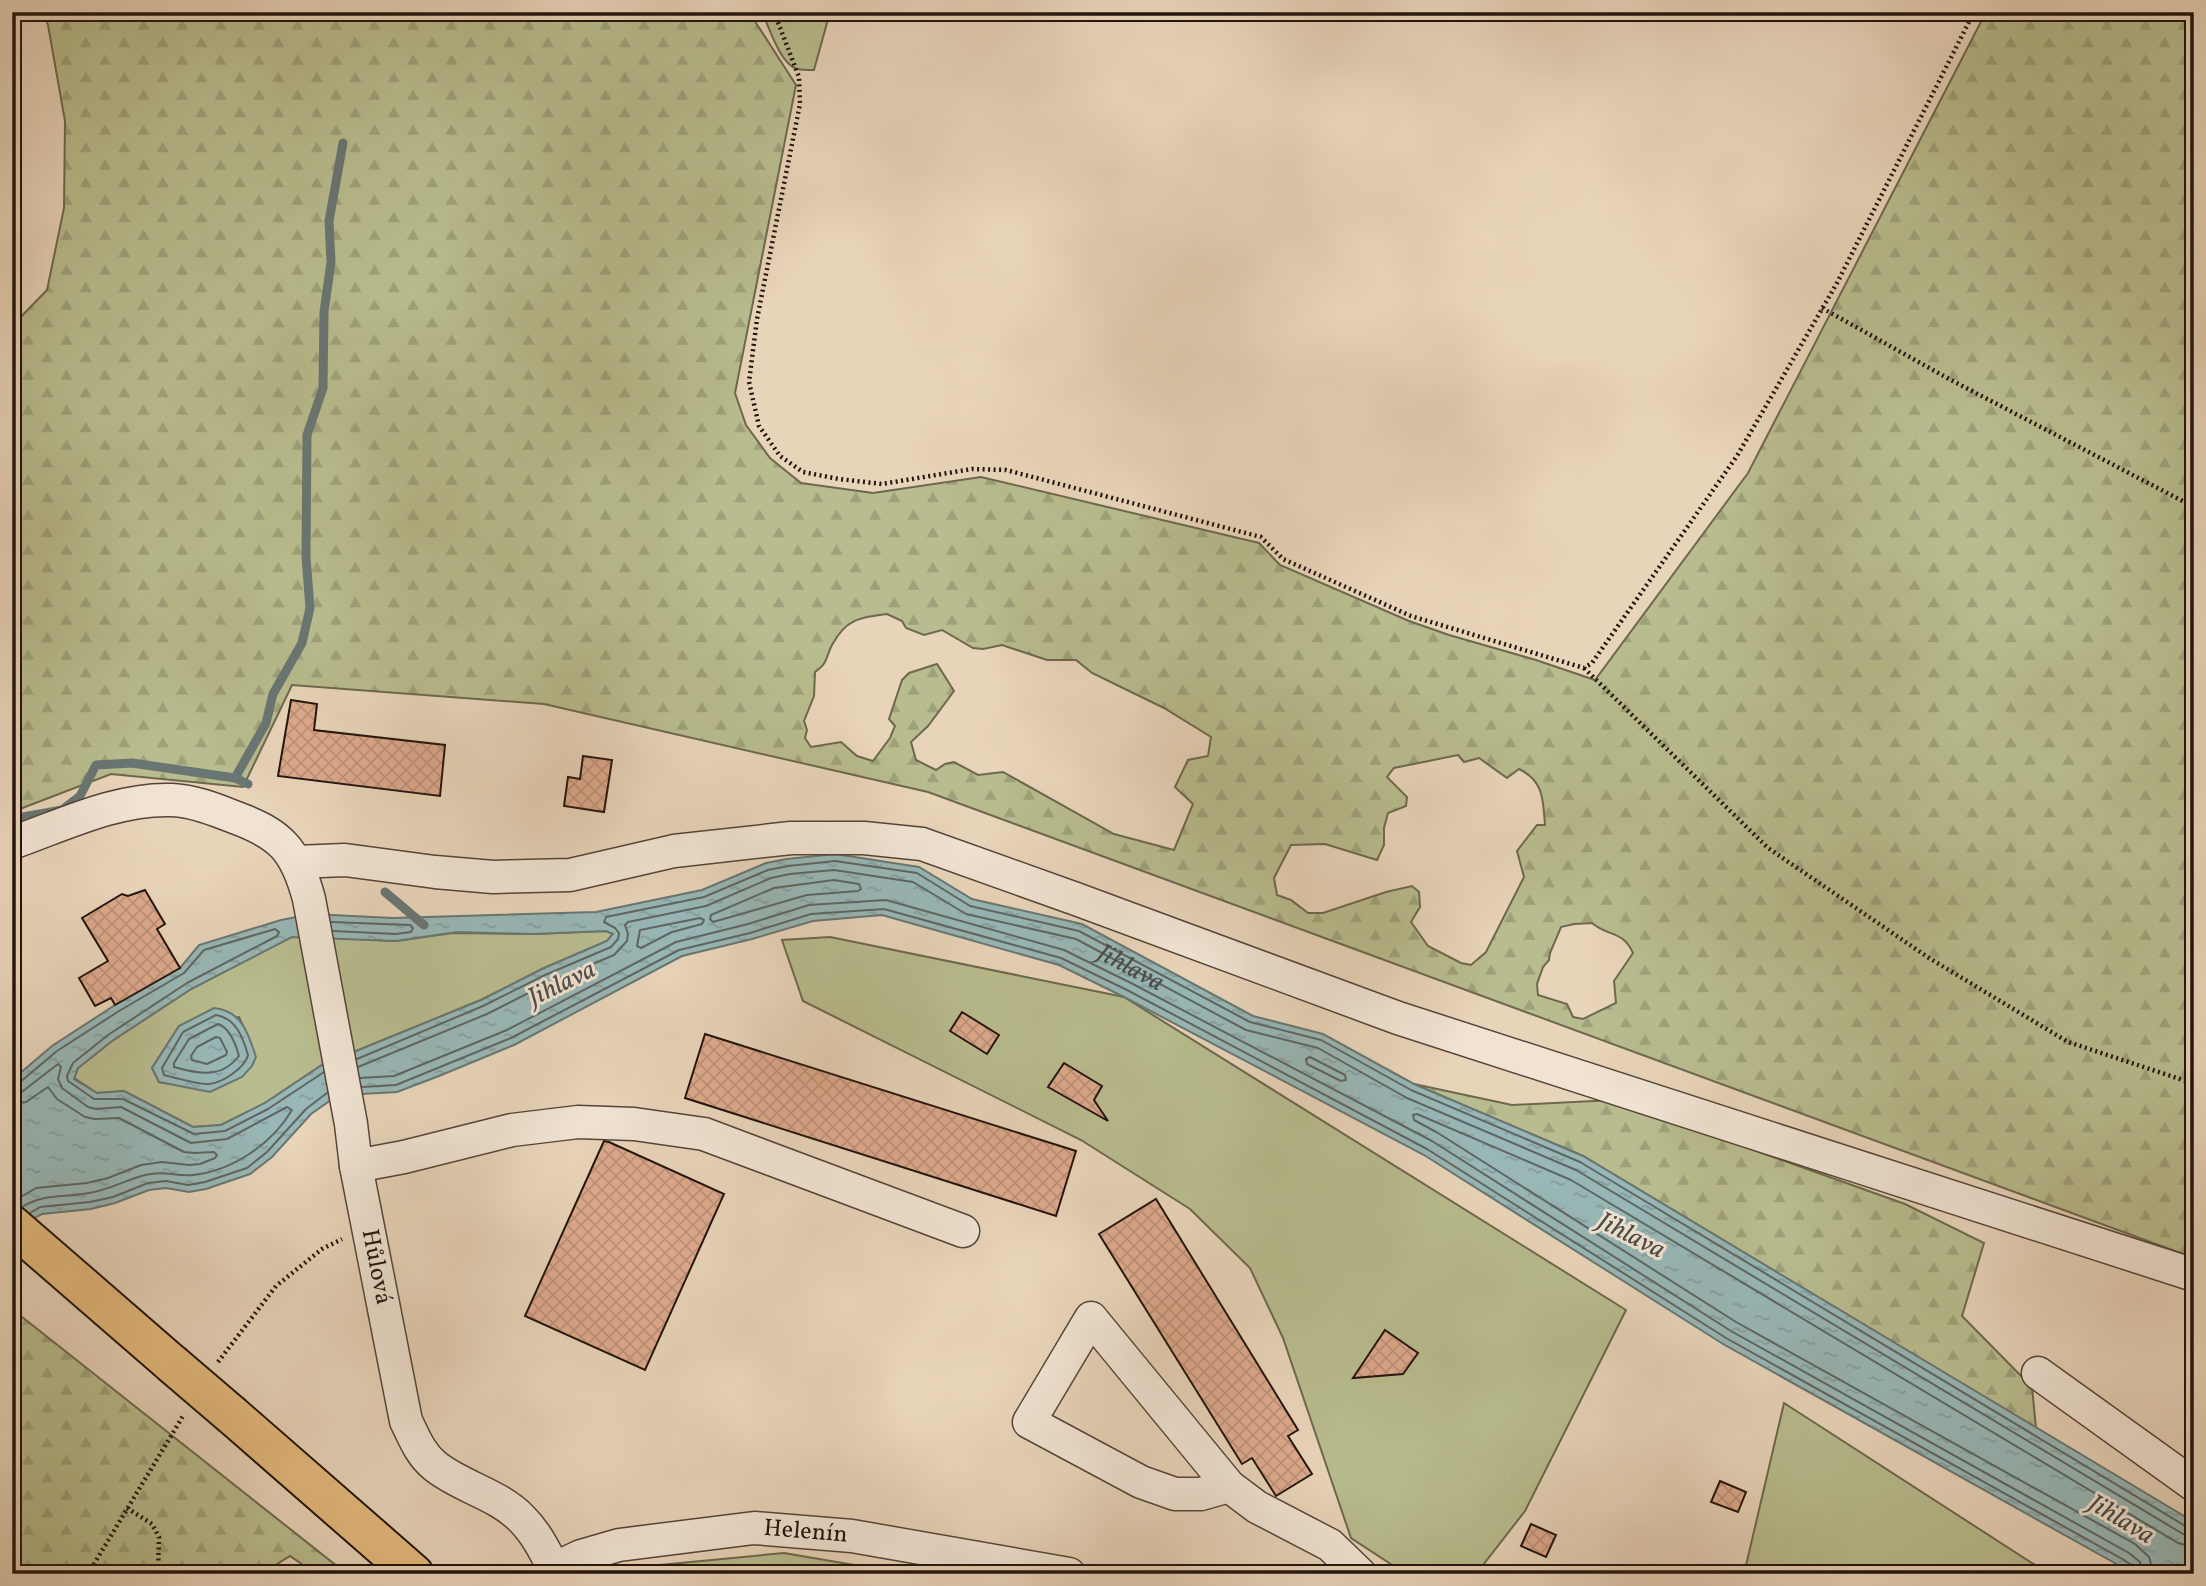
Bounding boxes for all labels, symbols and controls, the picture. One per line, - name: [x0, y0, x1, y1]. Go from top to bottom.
- water label: Jihlava: [1088, 934, 1171, 1001]
- water label: Jihlava: [519, 952, 602, 1017]
- water label: Jihlava: [1588, 1202, 1671, 1268]
- street label: Hůlová: [352, 1226, 400, 1307]
- water label: Jihlava: [2079, 1485, 2161, 1554]
- street label: Helenín: [762, 1512, 849, 1553]

